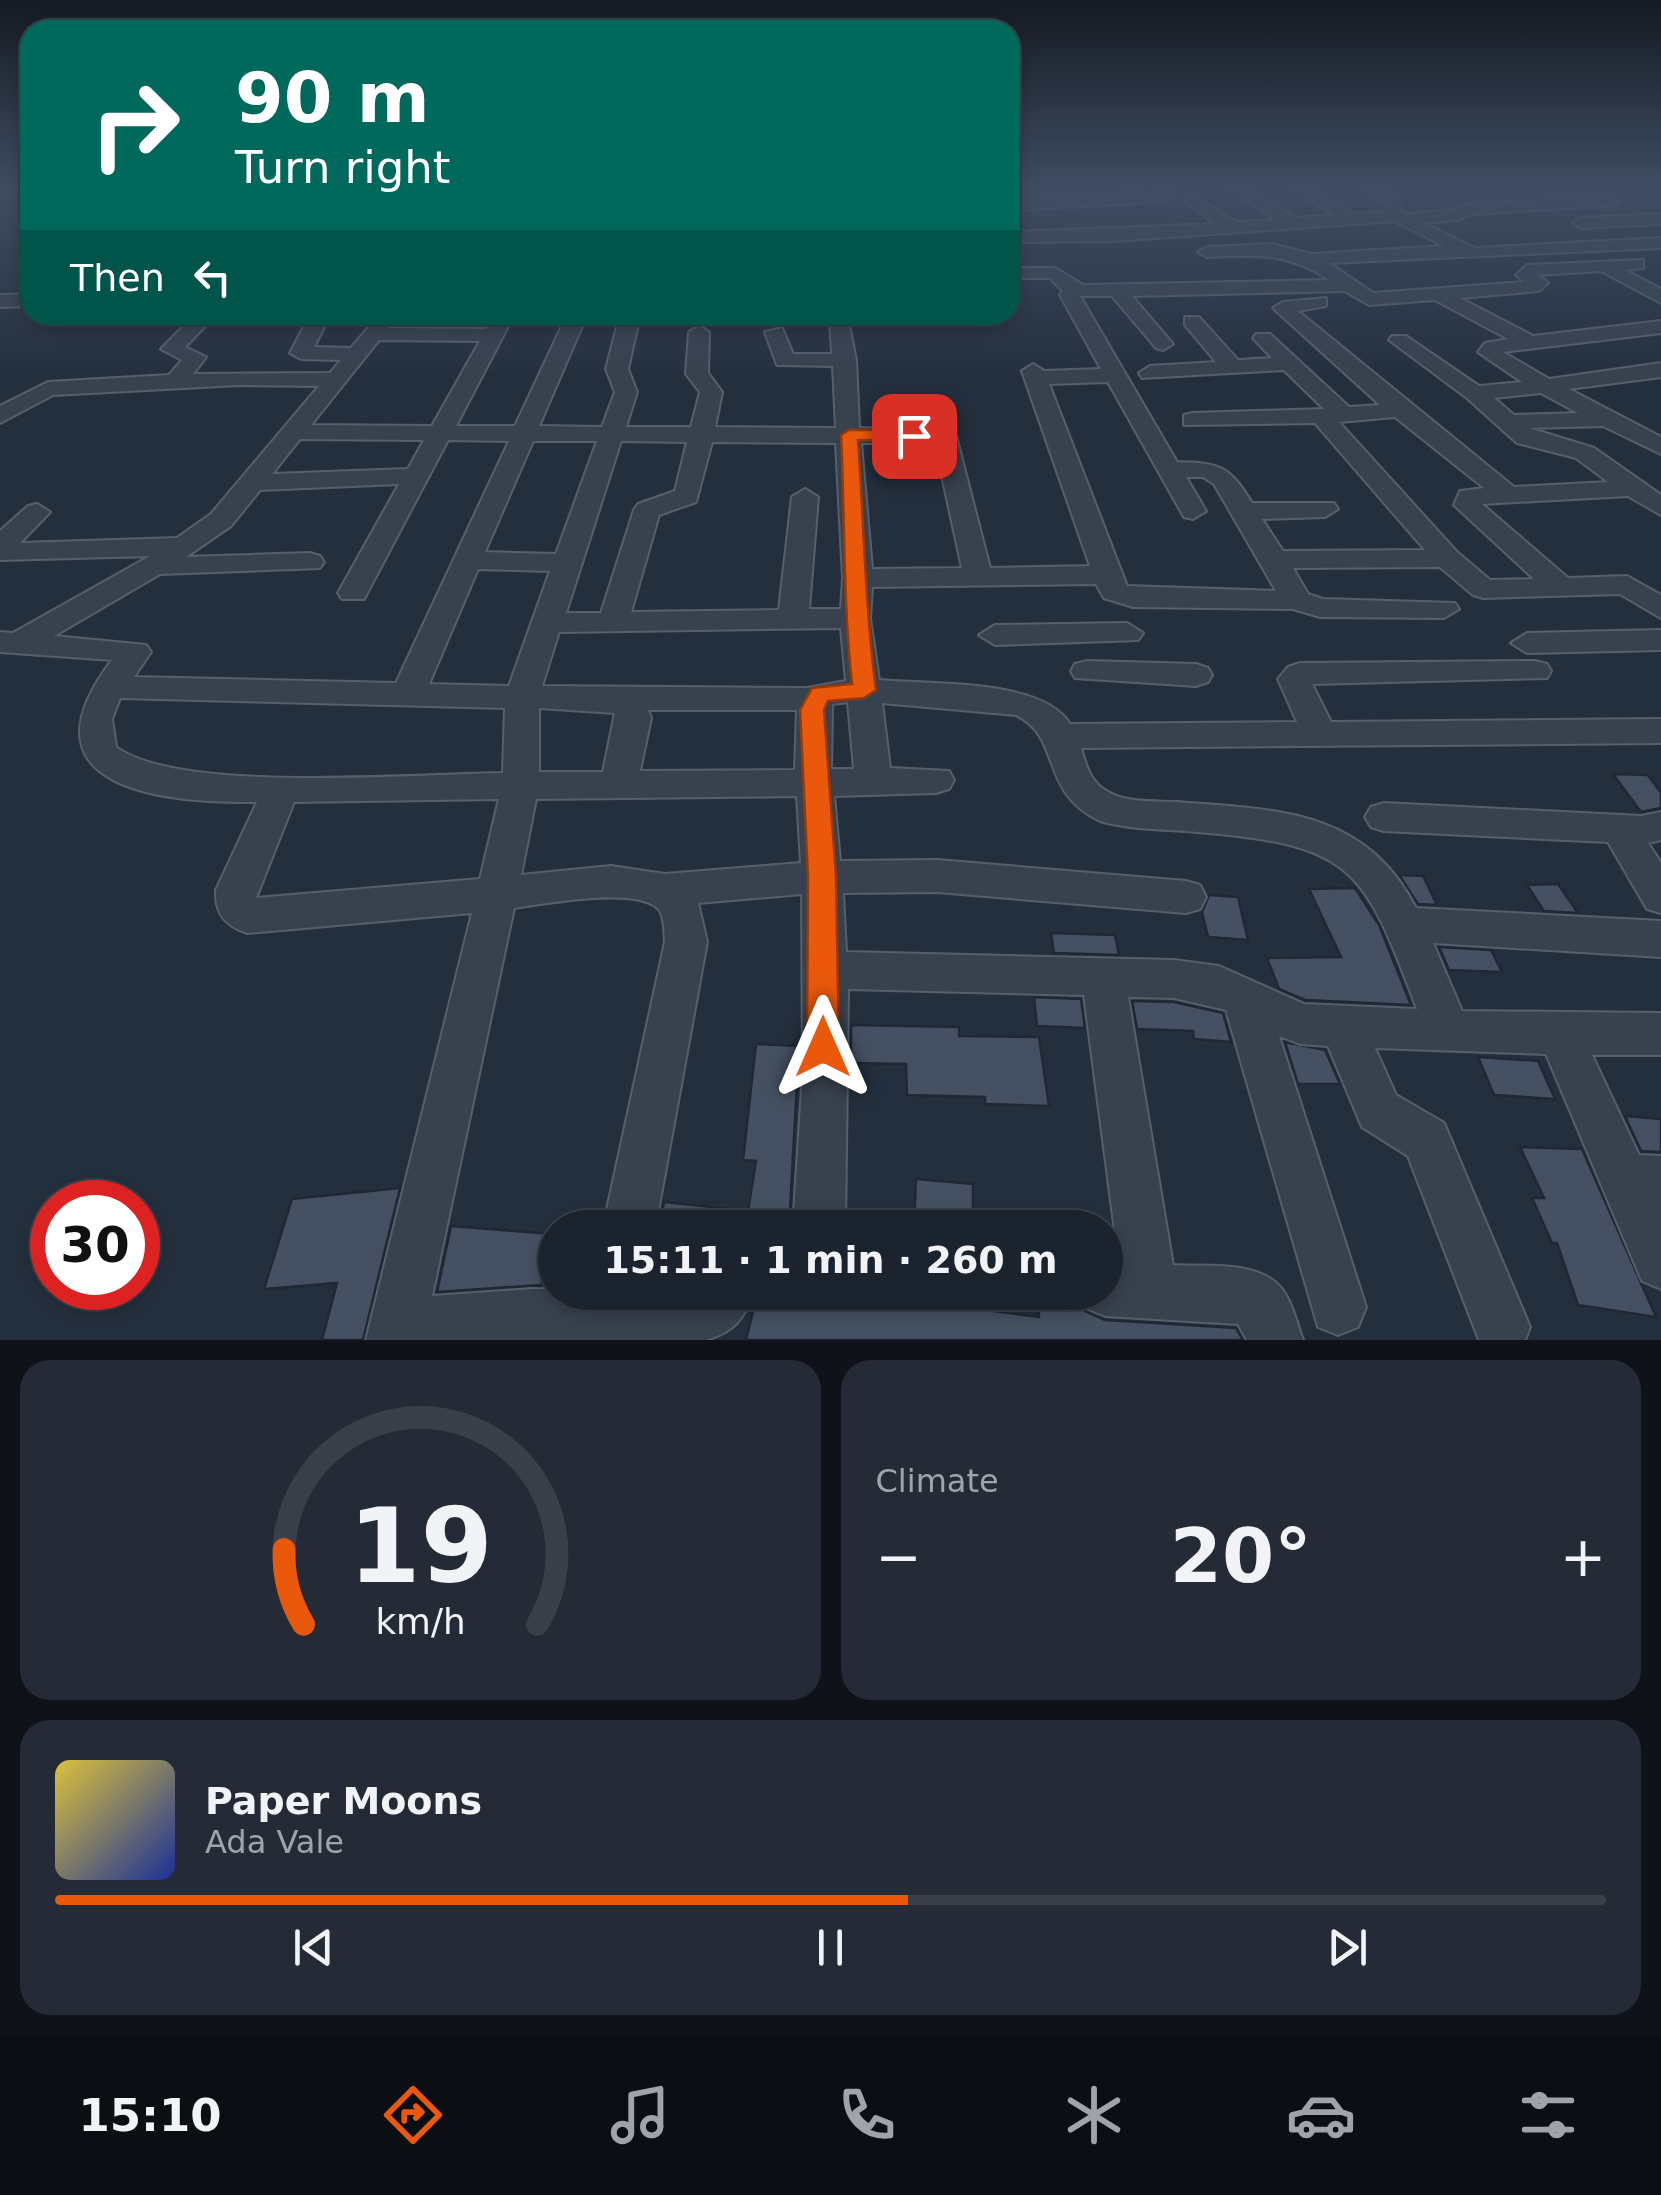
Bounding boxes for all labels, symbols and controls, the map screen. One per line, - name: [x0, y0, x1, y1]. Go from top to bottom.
- text: 90 m: [235, 57, 430, 139]
- icon: right: [70, 60, 200, 190]
- text: Turn right: [235, 141, 450, 194]
- icon: left: [185, 250, 240, 305]
- text: Then: [70, 256, 165, 300]
- pin: [872, 394, 957, 479]
- icon: arrive: [887, 409, 942, 464]
- position arrow: [771, 995, 875, 1099]
- speed limit sign: 30: [30, 1180, 160, 1310]
- text: 15:11 · 1 min · 260 m: [603, 1238, 1058, 1282]
- text: Climate: [876, 1462, 999, 1500]
- text: 19: [348, 1485, 493, 1607]
- text: 20°: [1170, 1512, 1312, 1600]
- text: −: [876, 1525, 922, 1589]
- text: +: [1560, 1525, 1606, 1589]
- text: km/h: [375, 1601, 465, 1642]
- text: Paper Moons: [205, 1779, 482, 1823]
- text: Ada Vale: [205, 1823, 344, 1861]
- icon: previous: [286, 1920, 341, 1975]
- icon: pause: [803, 1920, 858, 1975]
- icon: next: [1320, 1920, 1375, 1975]
- icon: directions: [378, 2080, 448, 2150]
- icon: music: [605, 2080, 675, 2150]
- icon: phone: [832, 2080, 902, 2150]
- icon: climate: [1059, 2080, 1129, 2150]
- icon: car: [1286, 2080, 1356, 2150]
- icon: filters: [1513, 2080, 1583, 2150]
- text: 15:10: [78, 2089, 222, 2142]

